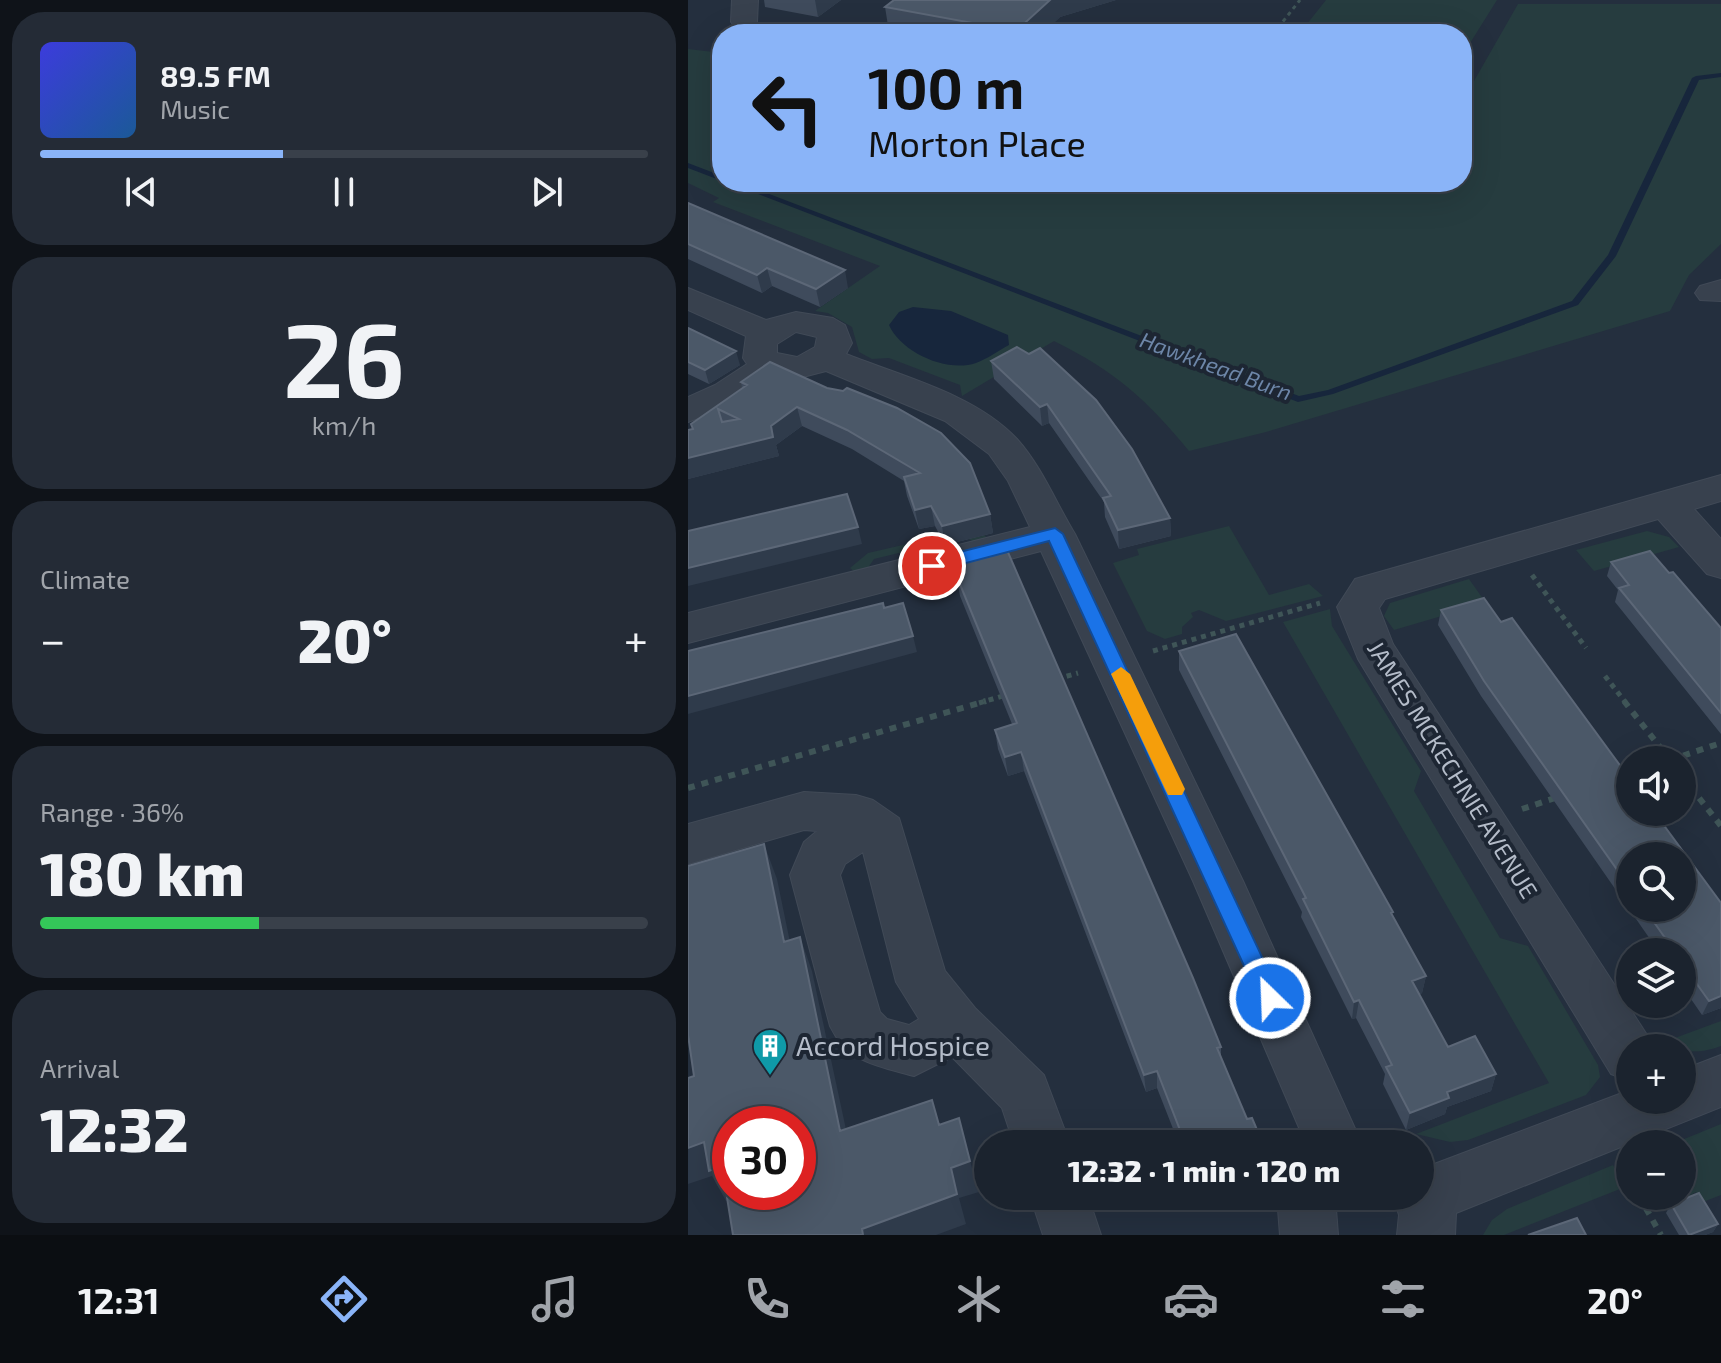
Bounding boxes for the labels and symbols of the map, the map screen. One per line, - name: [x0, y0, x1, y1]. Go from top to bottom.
- water label: Hawkhead Burn: [1137, 326, 1296, 405]
- pin: [898, 532, 966, 600]
- street label: JAMES MCKECHNIE AVENUE: [1362, 635, 1545, 903]
- position arrow: [1228, 956, 1312, 1040]
- building icon: Accord Hospice: [751, 1027, 789, 1077]
- place label: Accord Hospice: [796, 1028, 990, 1062]
- speed limit sign: 30: [712, 1106, 816, 1210]

